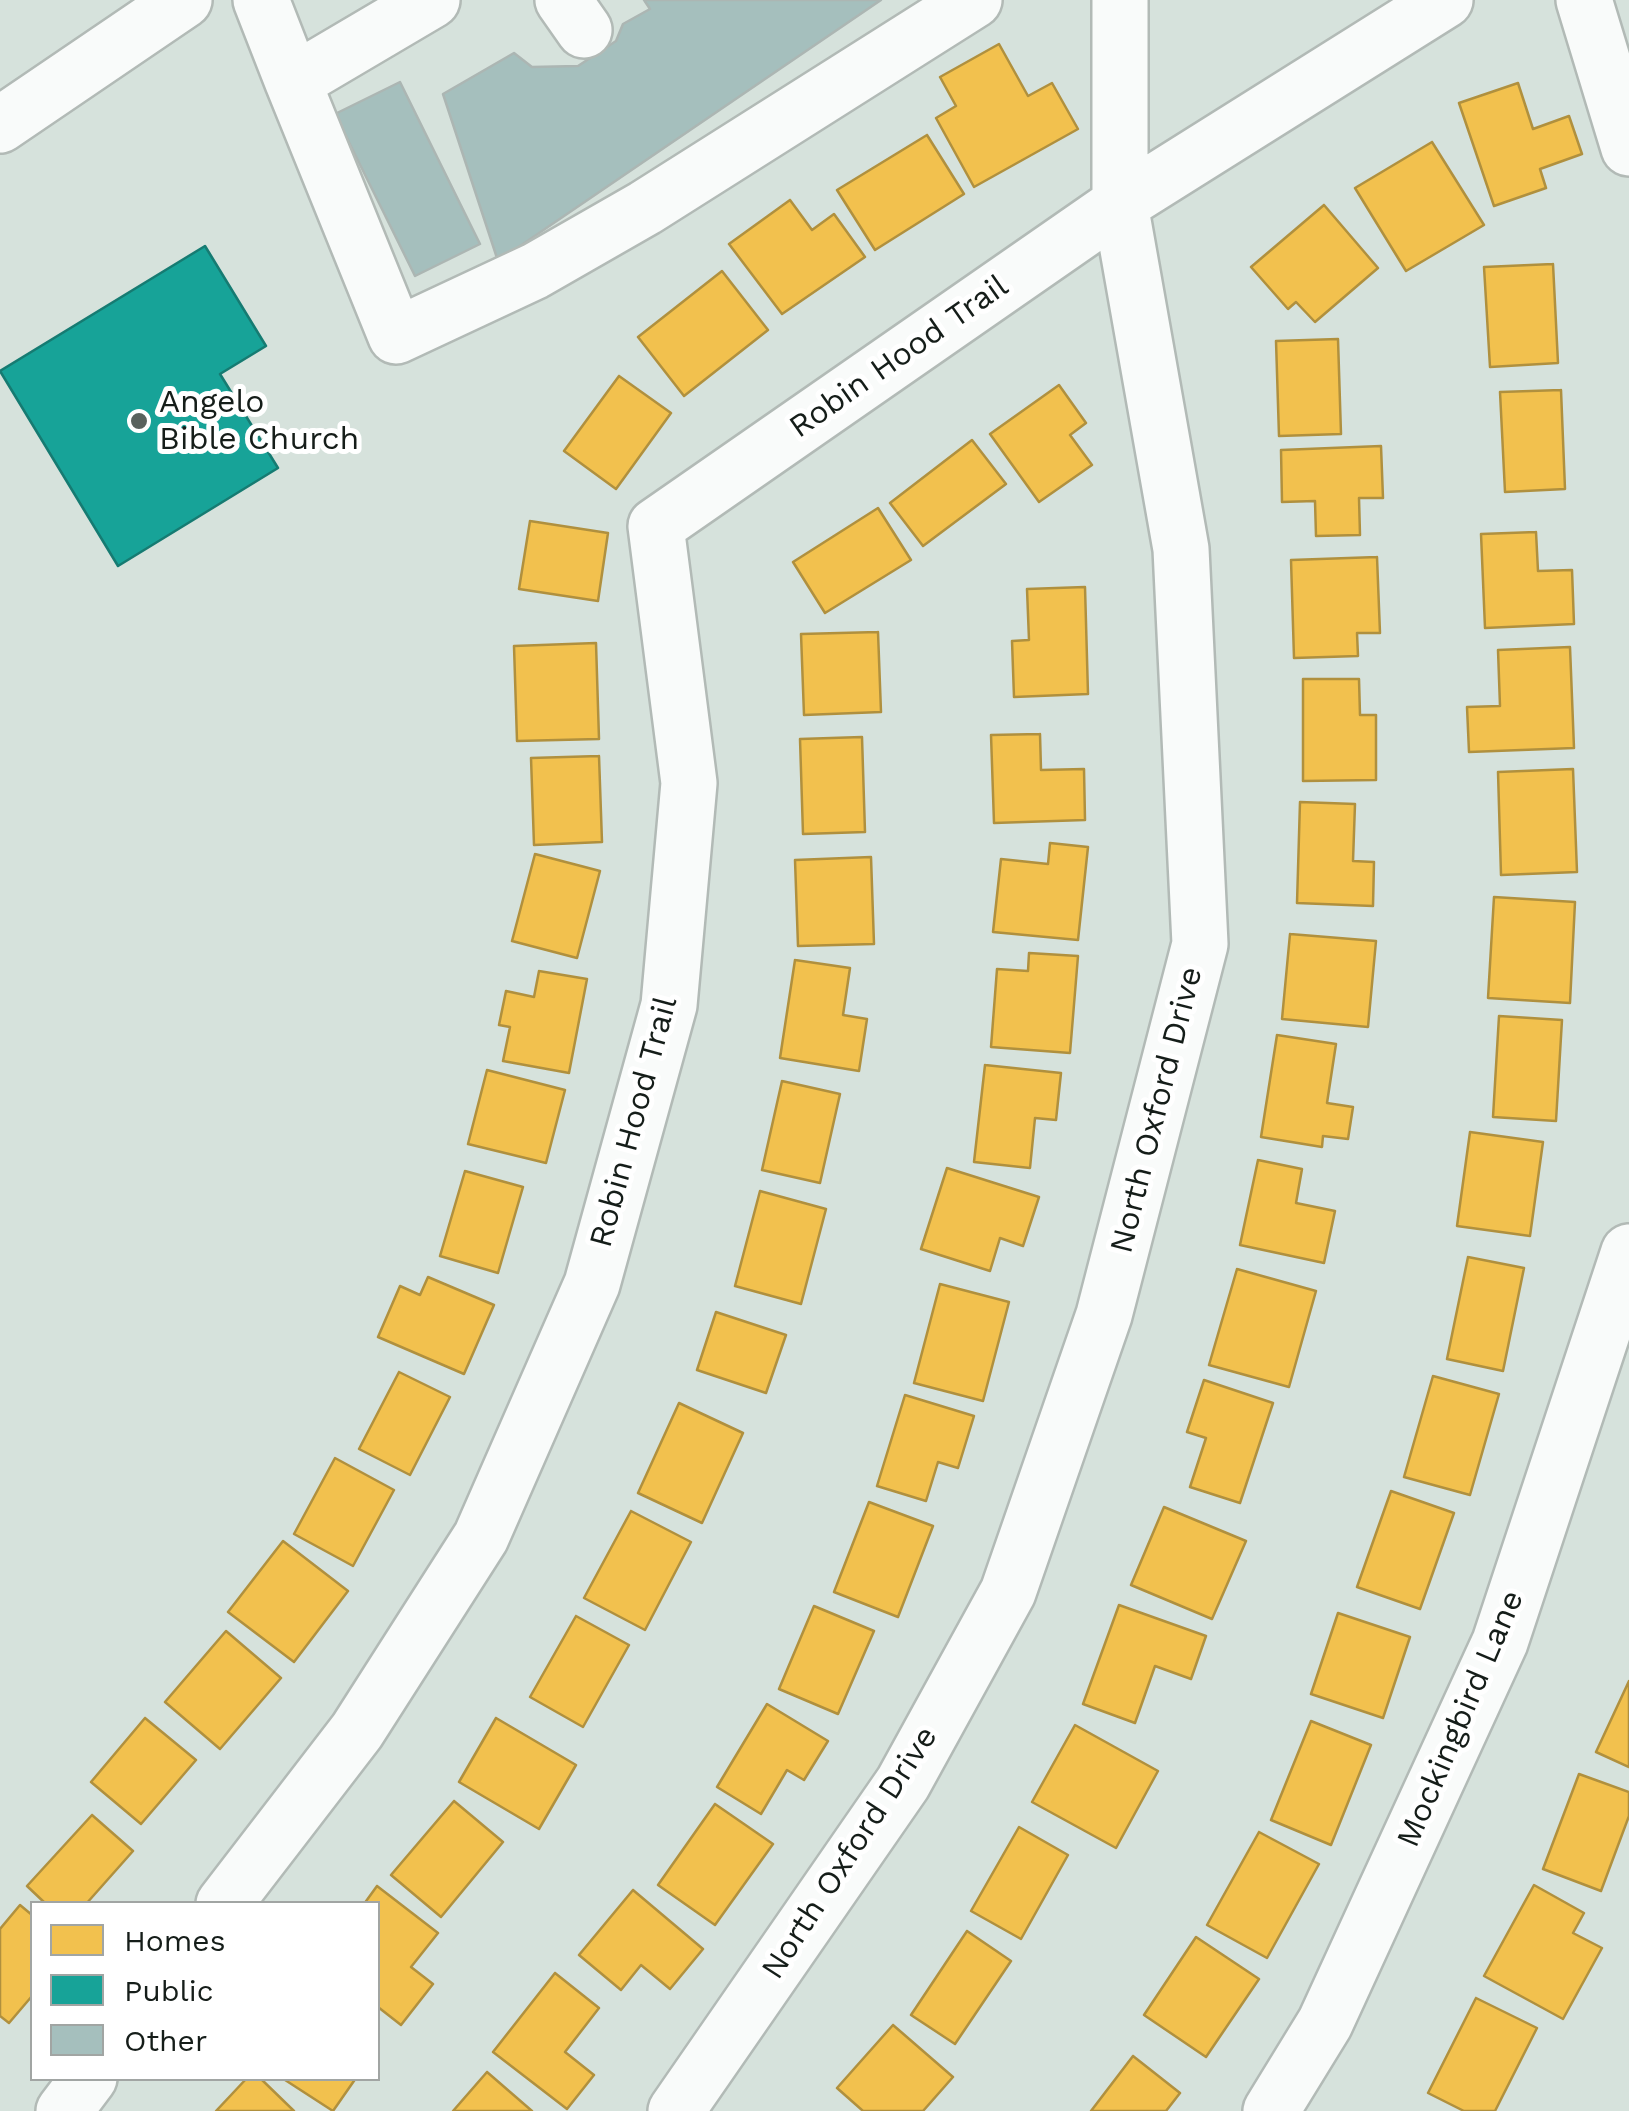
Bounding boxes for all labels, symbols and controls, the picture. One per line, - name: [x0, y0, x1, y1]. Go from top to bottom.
- street label: Robin Hood Trail: [782, 267, 1016, 447]
- place label: Angelo Bible Church: [159, 384, 359, 459]
- marker: Angelo Bible Church: [128, 410, 150, 432]
- street label: North Oxford Drive: [1103, 963, 1211, 1257]
- street label: Robin Hood Trail: [582, 992, 686, 1252]
- street label: Mockingbird Lane: [1390, 1585, 1532, 1853]
- street label: North Oxford Drive: [754, 1719, 946, 1987]
- legend: [30, 1901, 380, 2081]
- text: Homes: [124, 1923, 226, 1958]
- text: Public: [124, 1973, 214, 2008]
- text: Other: [124, 2023, 207, 2058]

